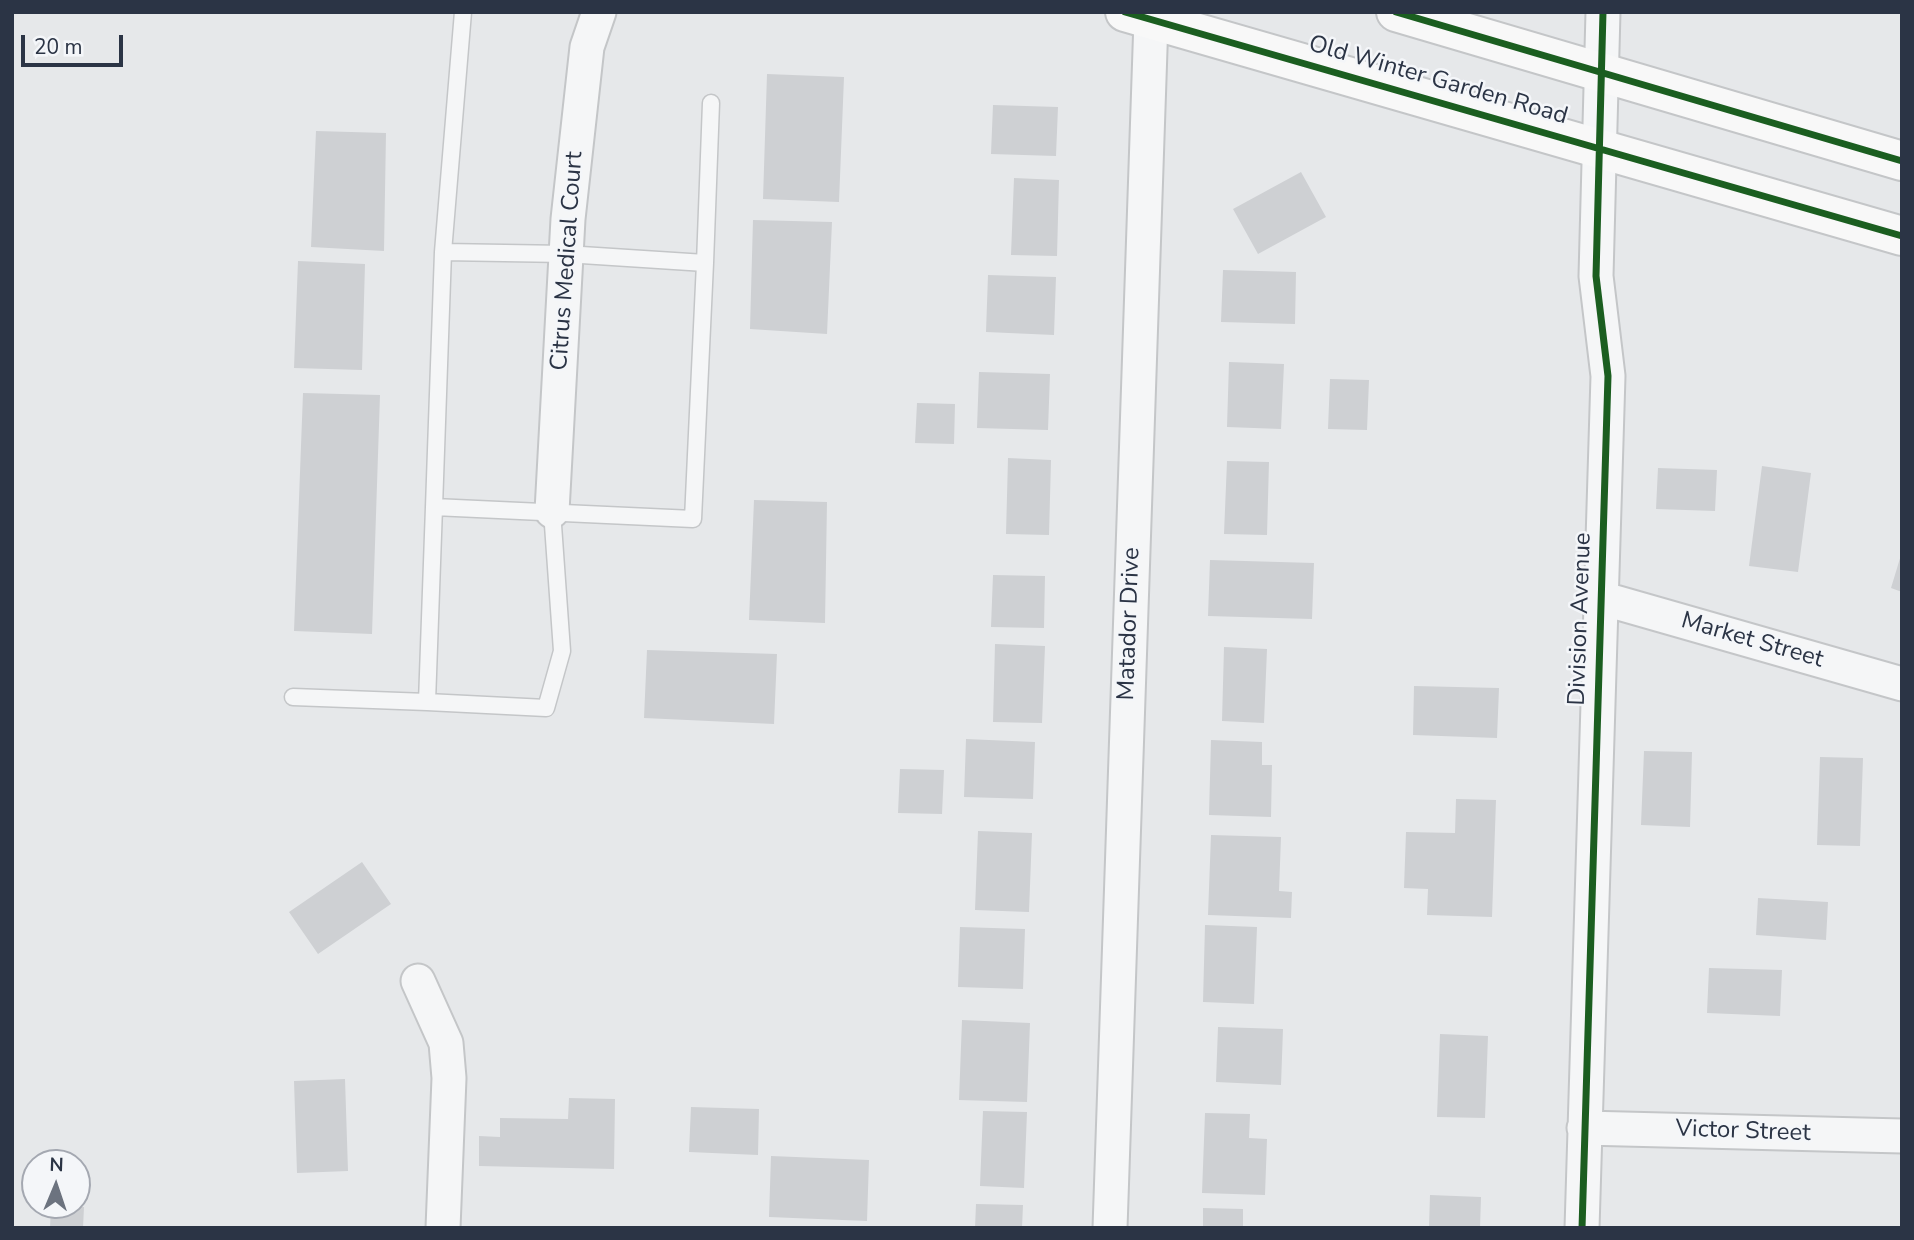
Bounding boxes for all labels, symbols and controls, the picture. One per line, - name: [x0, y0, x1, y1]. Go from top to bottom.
- scale bar: [24, 21, 126, 65]
- street label: Old Winter Garden Road: [1305, 30, 1571, 132]
- text: 20 m: [34, 33, 83, 61]
- street label: Citrus Medical Court: [546, 151, 590, 371]
- street label: Division Avenue: [1564, 532, 1598, 706]
- street label: Matador Drive: [1113, 547, 1147, 701]
- street label: Market Street: [1678, 607, 1826, 675]
- street label: Victor Street: [1675, 1115, 1811, 1149]
- north arrow: [21, 1149, 91, 1219]
- text: N: [49, 1152, 64, 1178]

